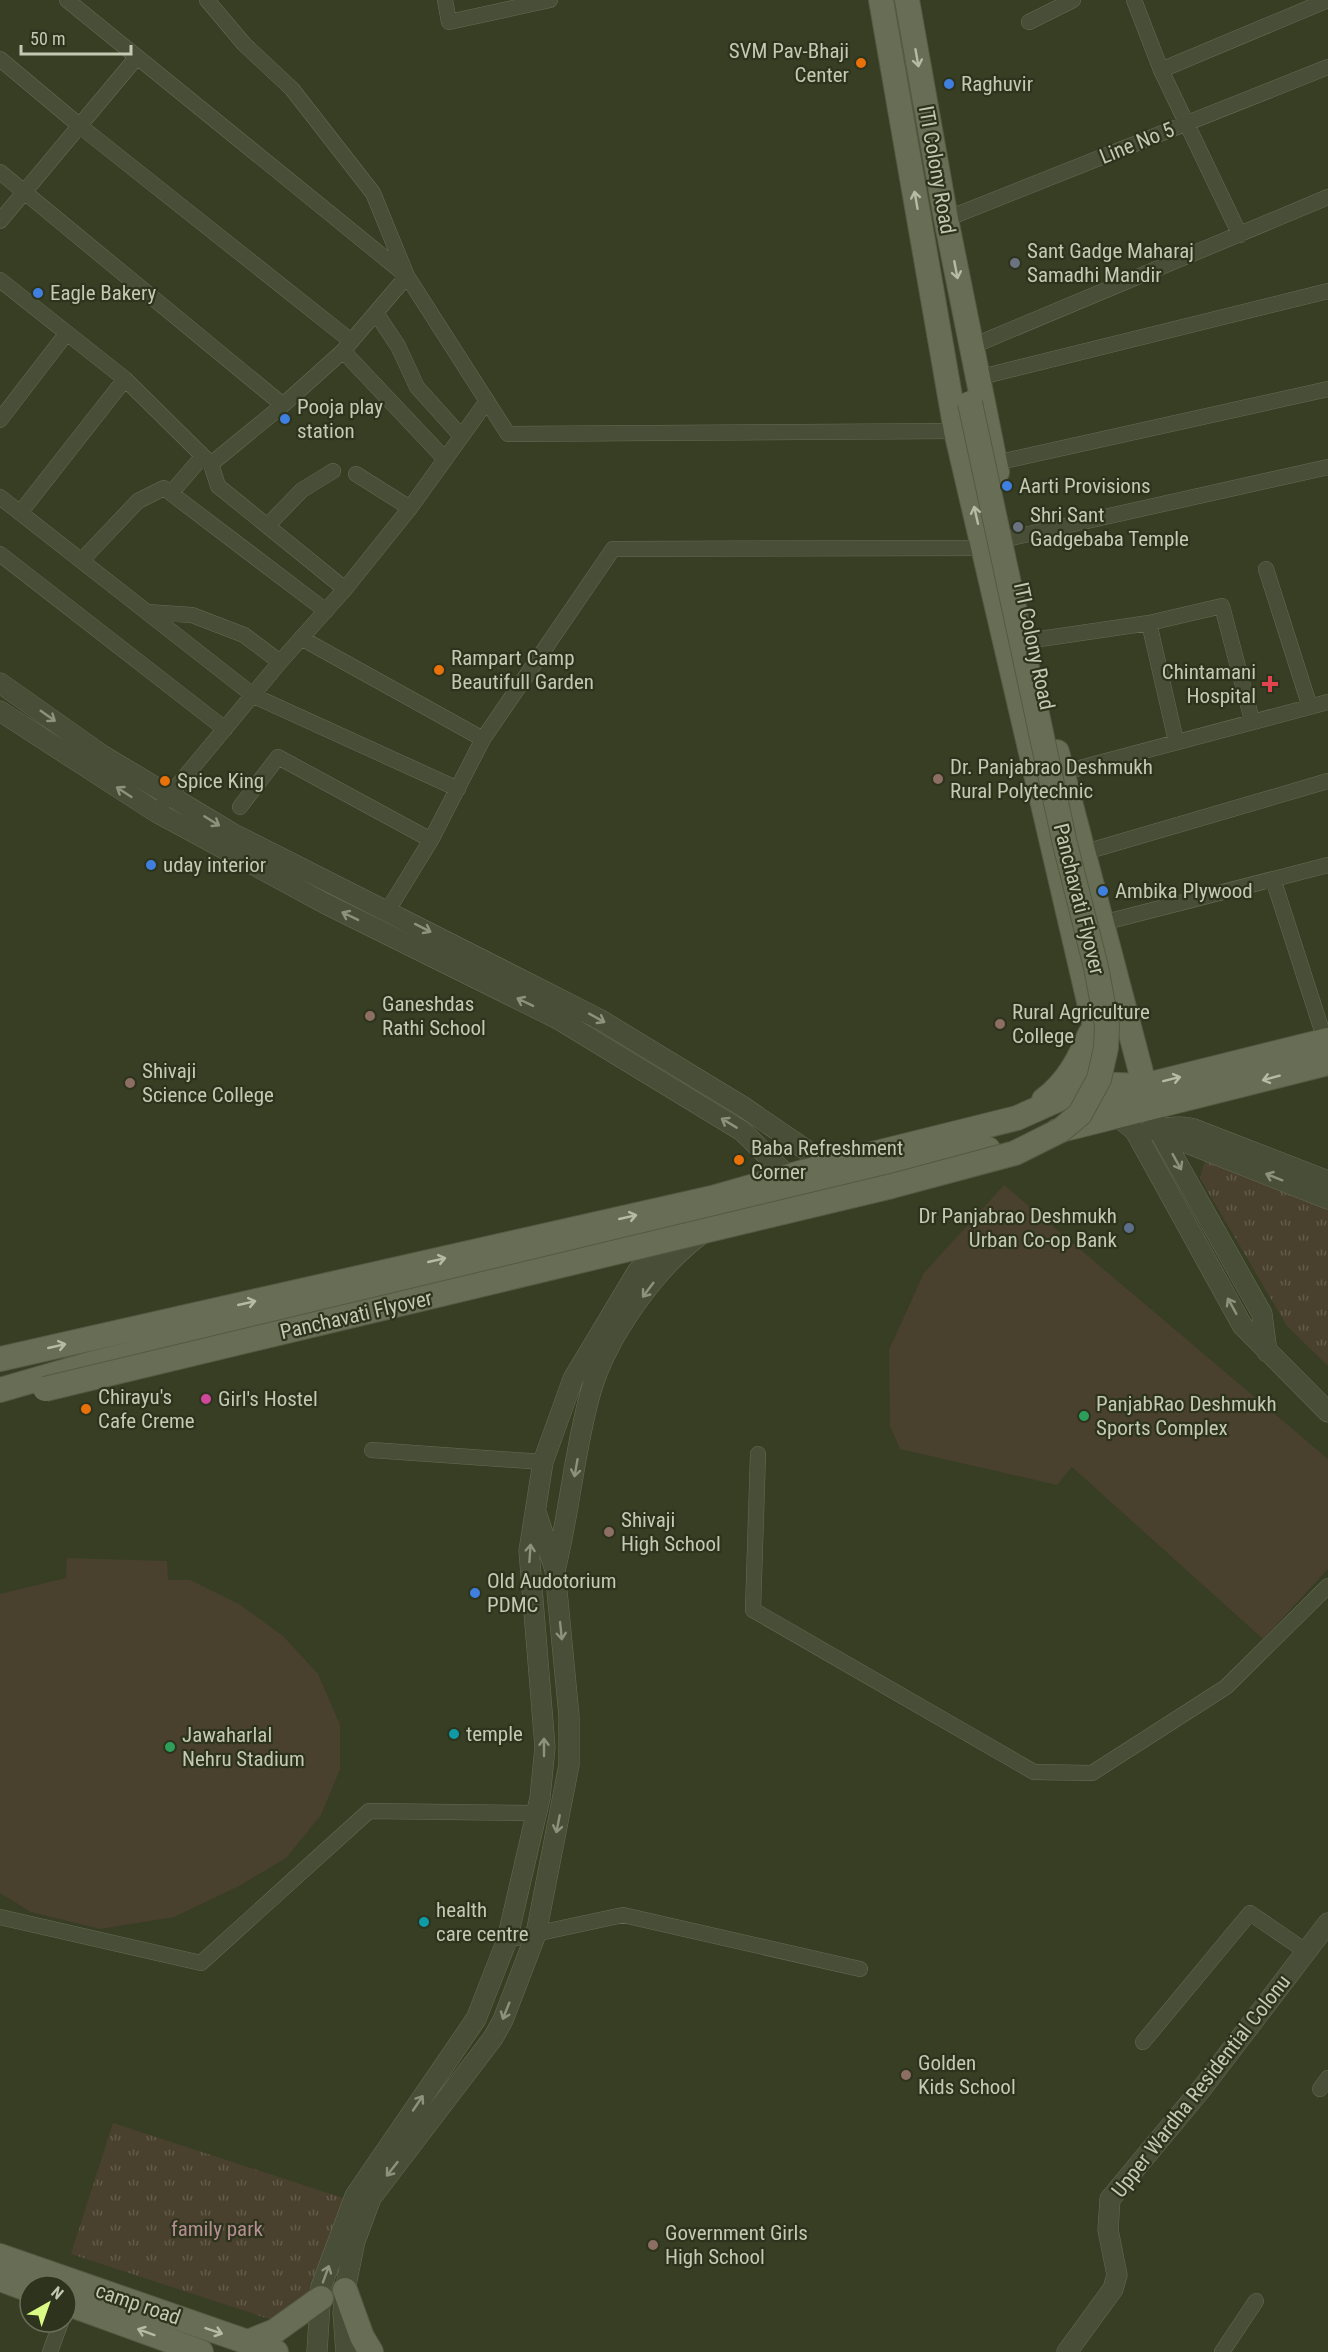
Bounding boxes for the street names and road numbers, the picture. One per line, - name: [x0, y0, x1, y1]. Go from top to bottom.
- street label: ITI Colony Road: [914, 104, 960, 236]
- street label: Line No 5: [1096, 117, 1178, 169]
- street label: ITI Colony Road: [1009, 580, 1059, 712]
- street label: Panchavati Flyover: [1049, 821, 1109, 977]
- street label: Panchavati Flyover: [278, 1286, 434, 1344]
- street label: Upper Wardha Residential Colonu: [1107, 1970, 1295, 2202]
- street label: camp road: [93, 2278, 183, 2330]

